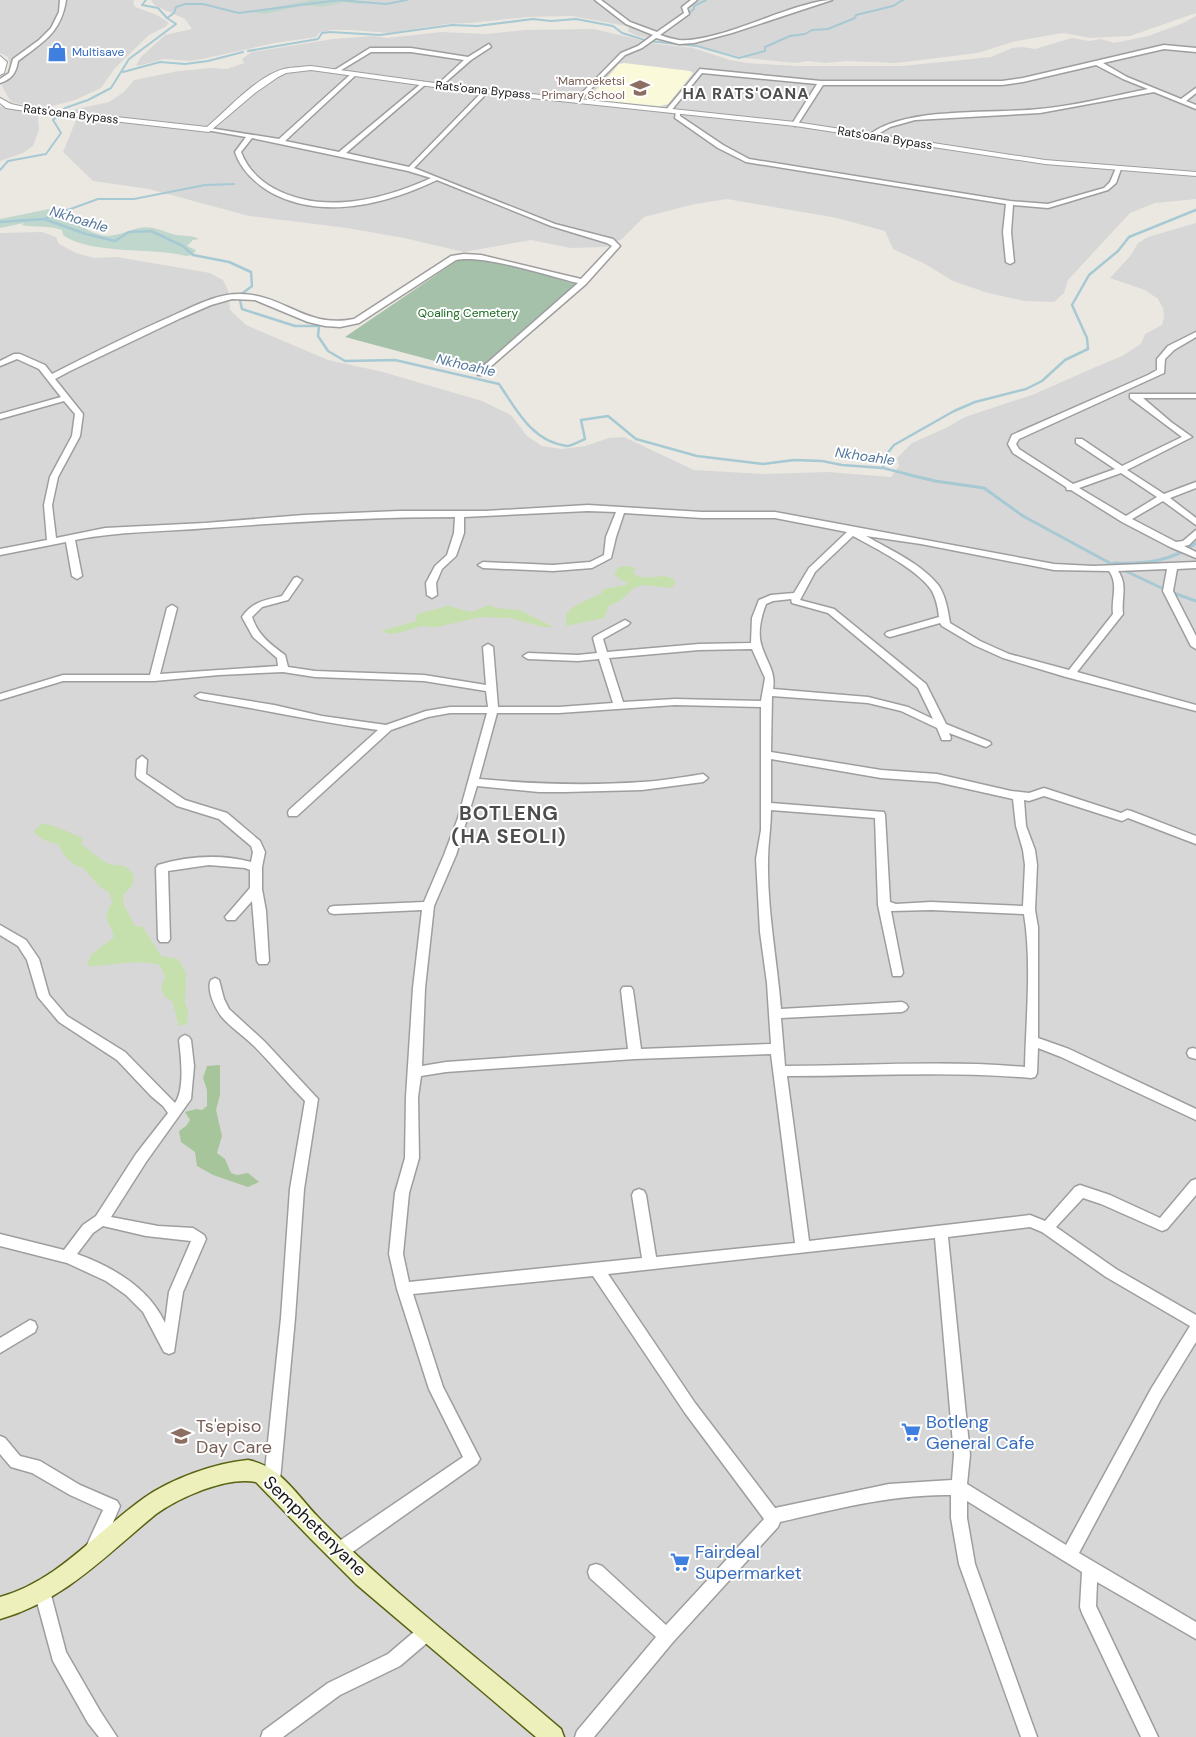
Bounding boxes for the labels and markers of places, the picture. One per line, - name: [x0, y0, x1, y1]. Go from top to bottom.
- shop icon: Multisave: [46, 41, 68, 63]
- place label: Multisave: [72, 44, 125, 60]
- place label: 'Mamoeketsi Primary School: [542, 73, 625, 103]
- school or university icon: 'Mamoeketsi Primary School: [629, 77, 651, 99]
- place label: Botleng General Cafe: [926, 1410, 1034, 1455]
- place label: Ts'episo Day Care: [196, 1414, 272, 1459]
- supermarket icon: Botleng General Cafe: [900, 1421, 922, 1443]
- school or university icon: Ts'episo Day Care: [170, 1425, 192, 1447]
- place label: Fairdeal Supermarket: [695, 1540, 802, 1585]
- supermarket icon: Fairdeal Supermarket: [669, 1551, 691, 1573]

